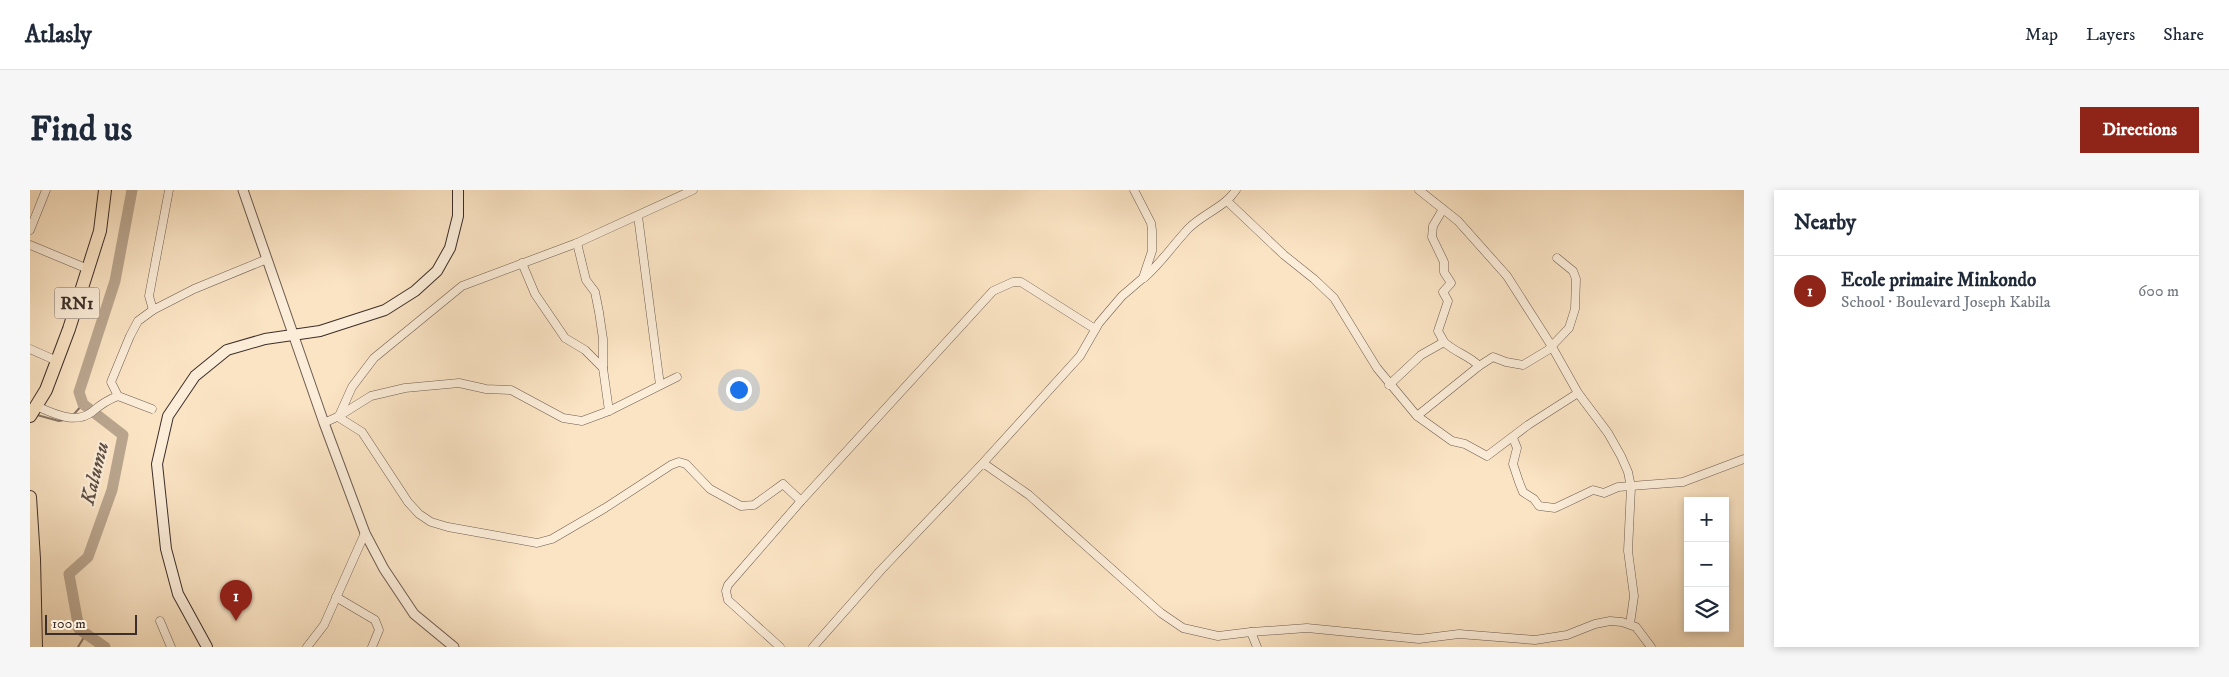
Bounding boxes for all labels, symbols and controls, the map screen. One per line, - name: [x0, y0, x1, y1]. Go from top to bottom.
- text: Atlasly: [25, 20, 92, 50]
- text: Map: [2025, 24, 2058, 46]
- text: Layers: [2086, 24, 2135, 46]
- text: Share: [2163, 24, 2204, 46]
- button: Directions: [2080, 107, 2199, 153]
- text: Find us: [30, 108, 132, 152]
- text: Nearby: [1794, 210, 1856, 236]
- text: Ecole primaire Minkondo: [1841, 269, 2036, 292]
- text: 1: [1807, 281, 1813, 301]
- text: 600 m: [2138, 281, 2179, 301]
- road number: RN1: [54, 288, 100, 318]
- text: School · Boulevard Joseph Kabila: [1841, 292, 2051, 312]
- your location: [726, 377, 752, 403]
- water label: Kalumu: [75, 439, 115, 508]
- map controls: [1684, 497, 1729, 632]
- button: +: [1684, 497, 1729, 542]
- button: −: [1684, 542, 1729, 587]
- pin: 1: [220, 580, 252, 621]
- button: layers: [1684, 587, 1729, 632]
- scale bar: [45, 612, 138, 635]
- text: 100 m: [52, 615, 86, 633]

